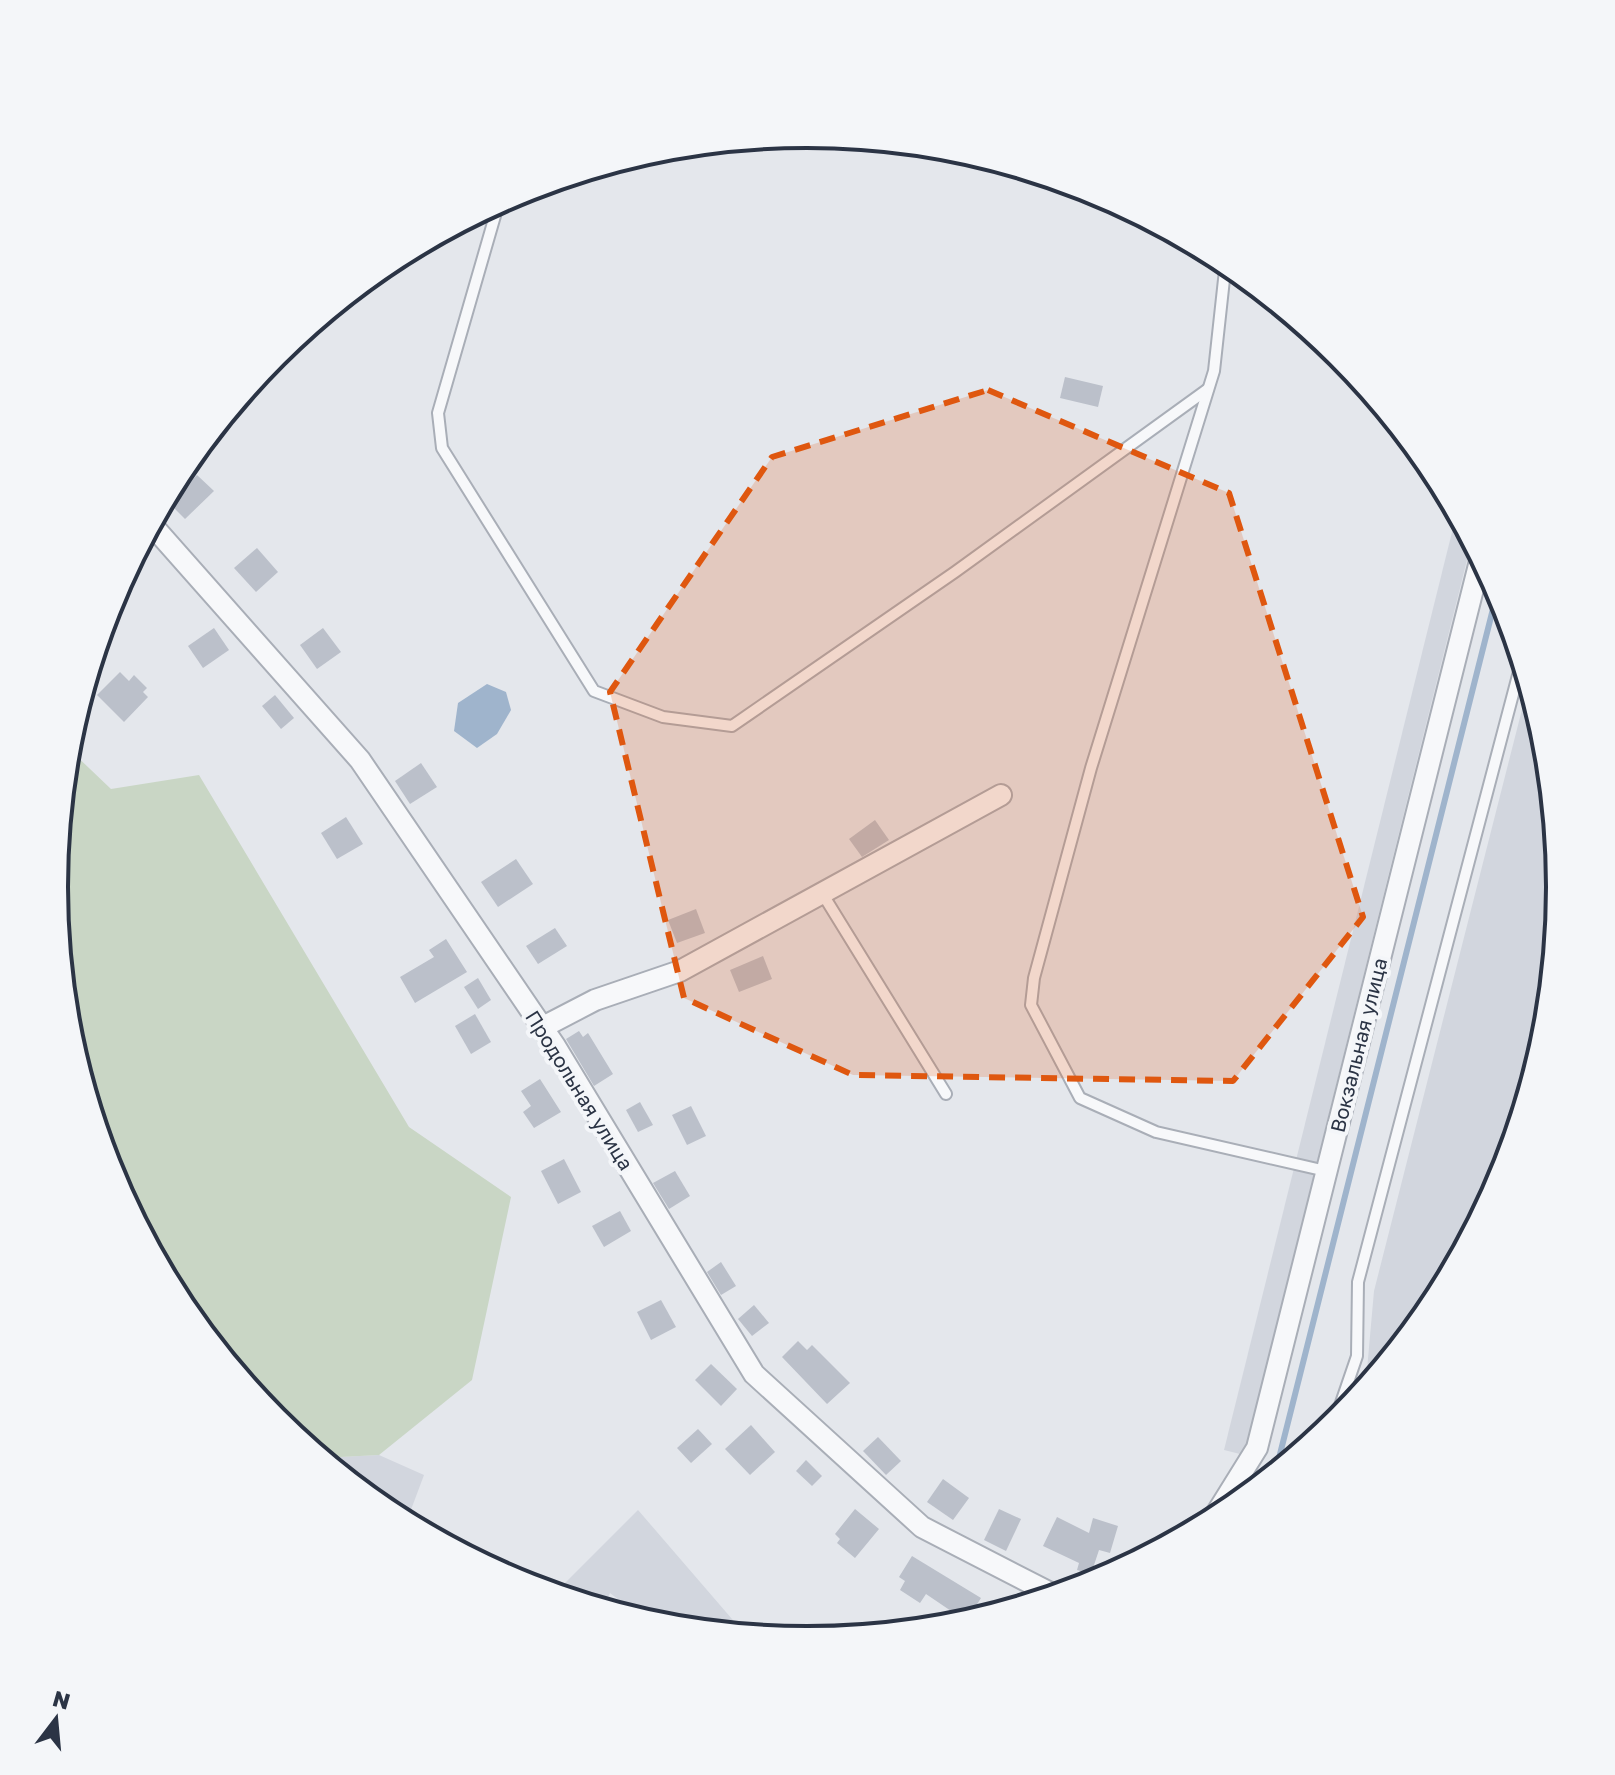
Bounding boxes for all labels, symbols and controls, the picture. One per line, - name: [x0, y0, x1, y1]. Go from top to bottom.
- street label: Вокзальная улица: [1325, 955, 1391, 1135]
- street label: Продольная улица: [521, 1006, 639, 1174]
- north arrow: [16, 1679, 96, 1759]
- text: N: [50, 1684, 73, 1715]

